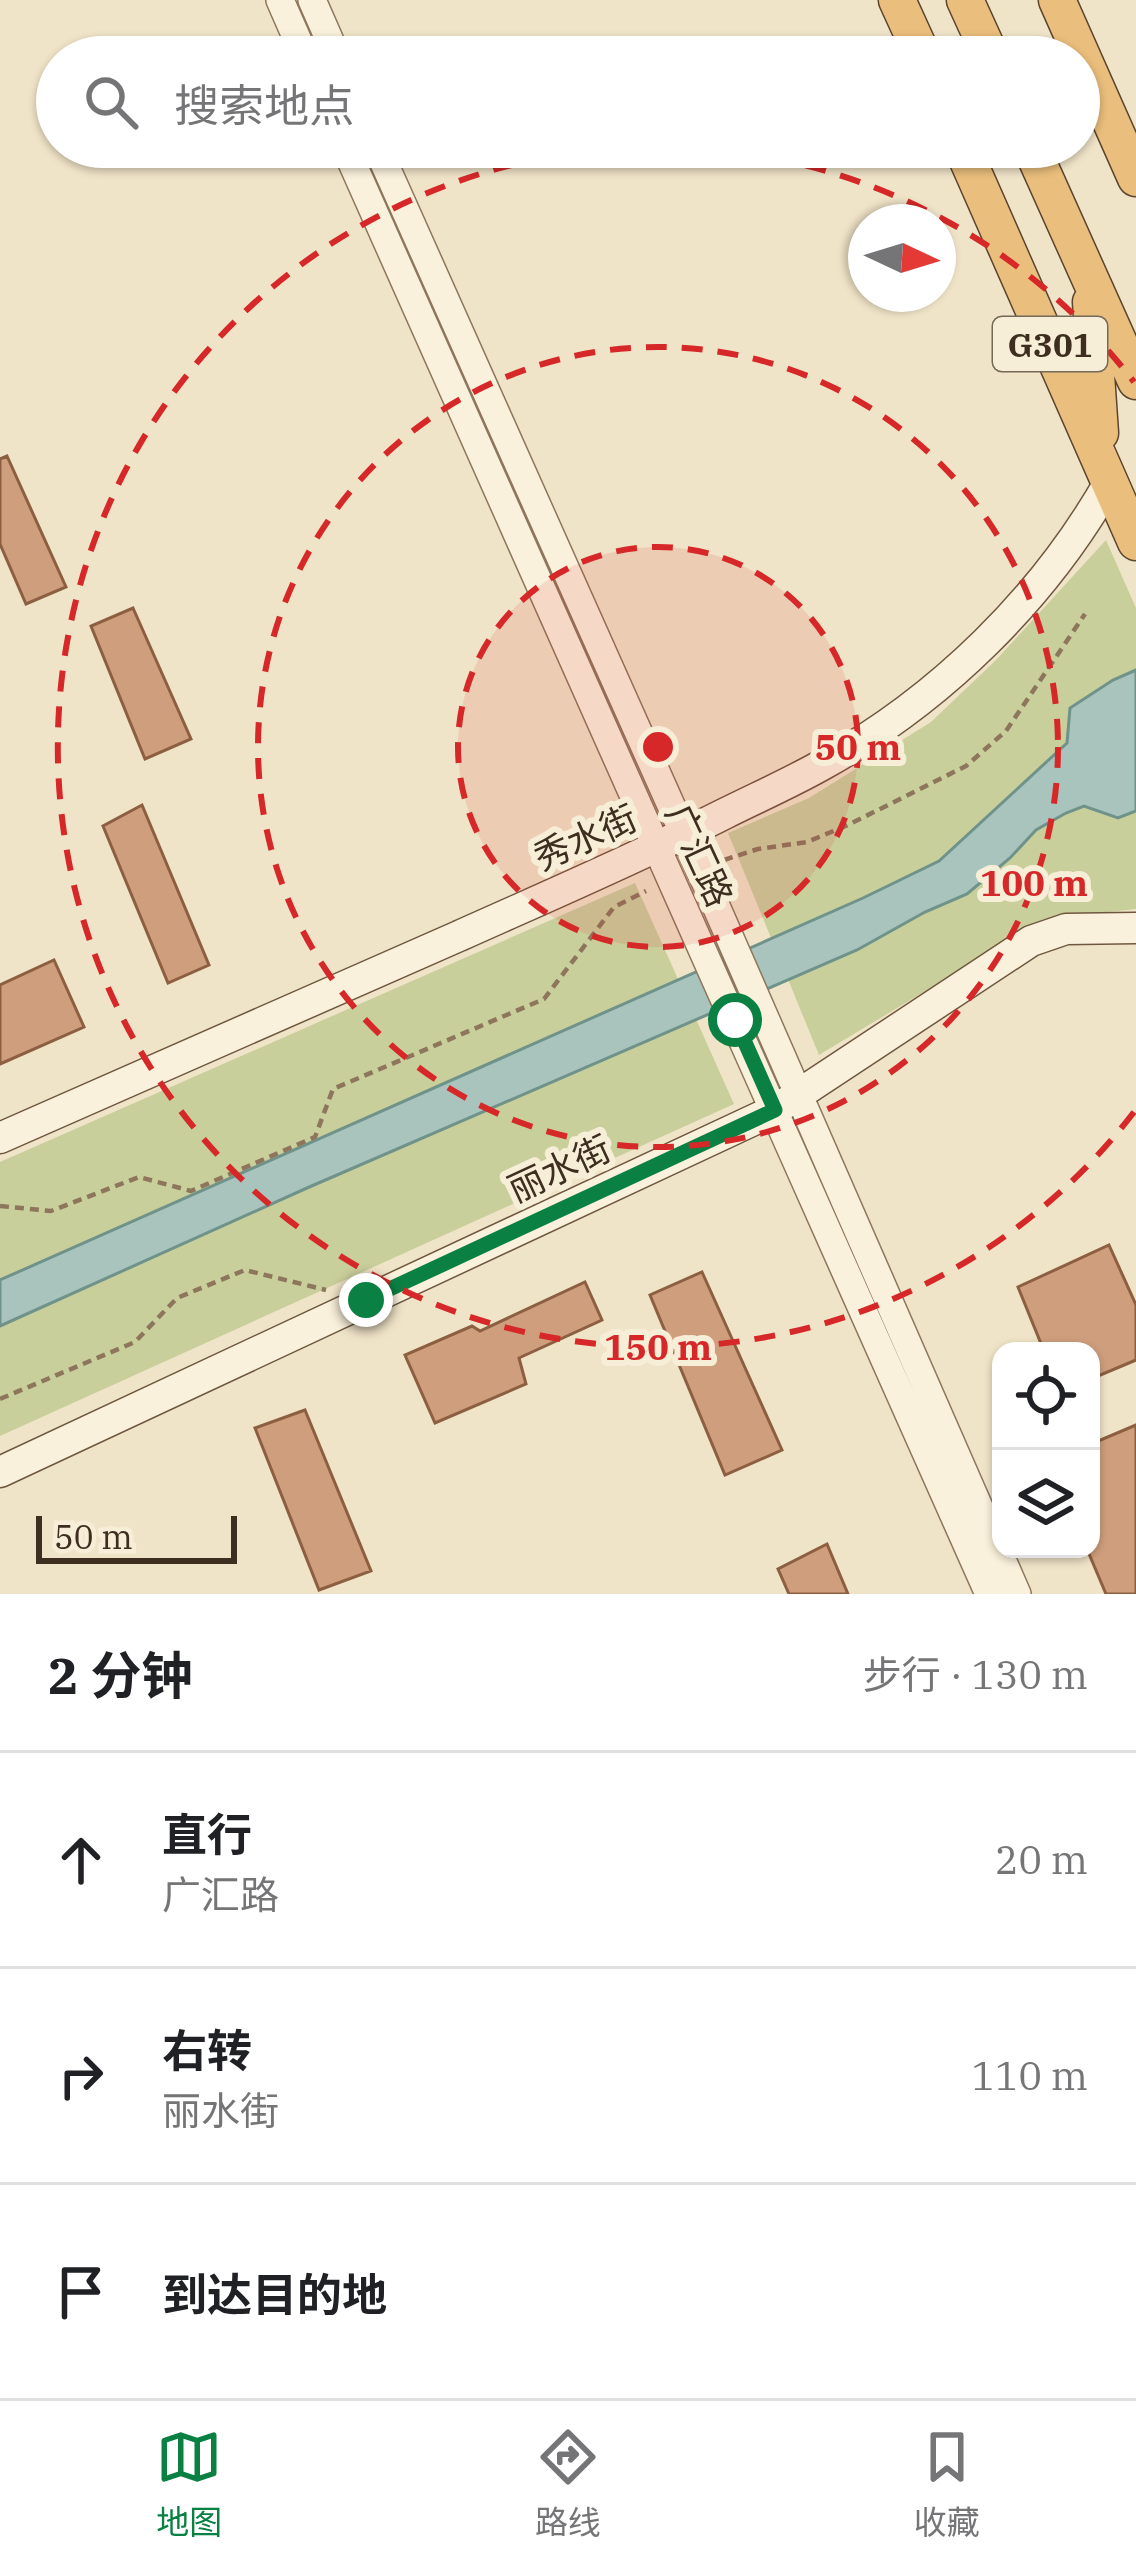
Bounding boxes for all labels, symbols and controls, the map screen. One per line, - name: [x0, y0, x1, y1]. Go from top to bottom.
- search box: [36, 36, 1100, 168]
- icon: search: [78, 69, 144, 135]
- text: 搜索地点: [174, 76, 354, 134]
- north arrow: [848, 204, 956, 312]
- road number: G301: [993, 317, 1107, 371]
- text: 50 m: [815, 723, 901, 770]
- centre of rings: [637, 726, 679, 768]
- street label: 秀水街: [526, 794, 644, 880]
- street label: 广汇路: [656, 796, 744, 914]
- text: 100 m: [980, 859, 1088, 906]
- route start: [708, 993, 762, 1047]
- street label: 丽水街: [500, 1124, 618, 1212]
- route end: [339, 1273, 393, 1327]
- text: 150 m: [604, 1323, 712, 1370]
- map controls: [992, 1342, 1100, 1558]
- button: locate: [992, 1342, 1100, 1450]
- button: layers: [992, 1450, 1100, 1558]
- scale bar: [36, 1510, 237, 1563]
- text: 50 m: [54, 1515, 133, 1558]
- text: 2 分钟: [48, 1642, 192, 1708]
- text: 步行 · 130 m: [863, 1649, 1088, 1700]
- text: 直行: [162, 1805, 252, 1863]
- icon: ahead: [48, 1827, 114, 1893]
- text: 20 m: [995, 1834, 1088, 1885]
- text: 广汇路: [162, 1869, 279, 1920]
- text: 右转: [162, 2021, 252, 2079]
- icon: right: [48, 2043, 114, 2109]
- text: 110 m: [972, 2050, 1088, 2101]
- text: 丽水街: [162, 2085, 279, 2136]
- icon: arrive: [48, 2259, 114, 2325]
- text: 到达目的地: [162, 2265, 387, 2323]
- tab: 地图: [156, 2424, 222, 2544]
- tab: 路线: [535, 2424, 601, 2544]
- tab: 收藏: [914, 2424, 980, 2544]

